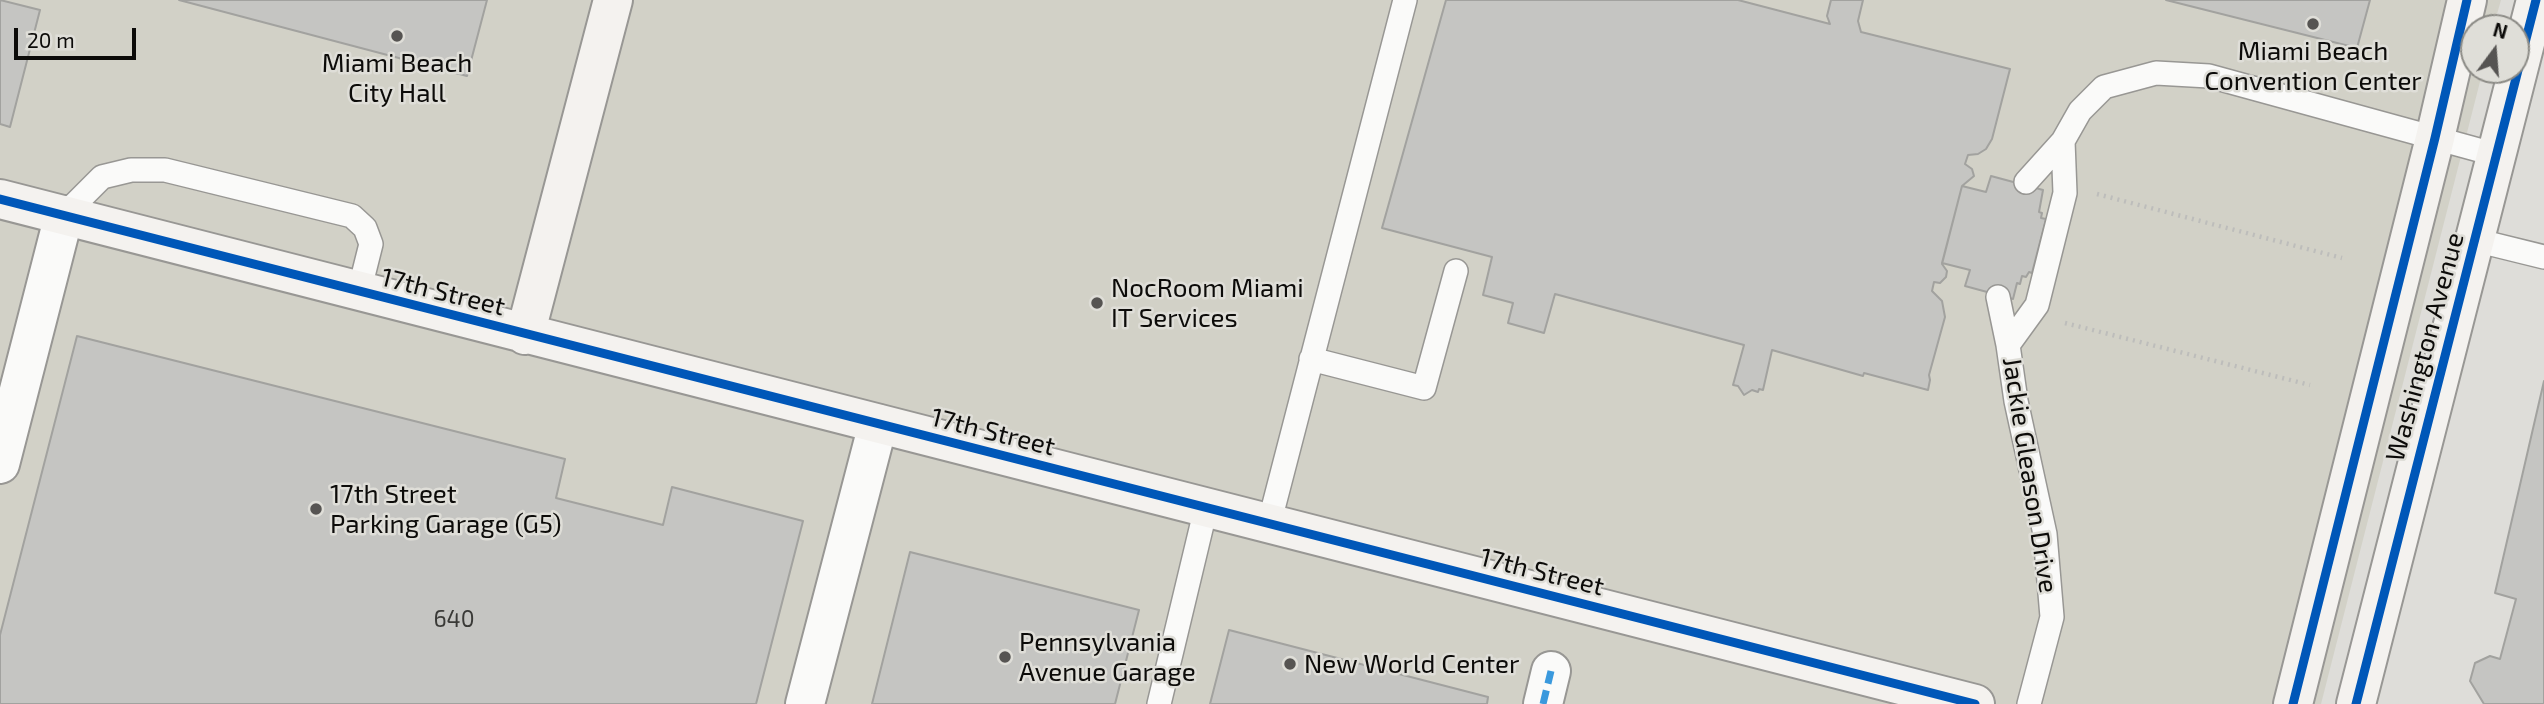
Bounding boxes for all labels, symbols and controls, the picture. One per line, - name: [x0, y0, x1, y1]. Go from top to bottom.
- scale bar: [18, 14, 140, 58]
- north arrow: [2460, 14, 2530, 84]
- marker: Miami Beach Convention Center: [2305, 16, 2321, 32]
- text: N: [2491, 17, 2510, 43]
- text: 20 m: [27, 27, 75, 52]
- marker: Miami Beach City Hall: [389, 28, 405, 44]
- place label: Miami Beach Convention Center: [2204, 35, 2422, 96]
- place label: Miami Beach City Hall: [322, 47, 472, 108]
- street label: Washington Avenue: [2379, 229, 2471, 465]
- street label: 17th Street: [378, 262, 508, 322]
- place label: NocRoom Miami IT Services: [1111, 272, 1304, 334]
- marker: NocRoom Miami IT Services: [1089, 295, 1105, 311]
- street label: Jackie Gleason Drive: [1996, 355, 2064, 595]
- street label: 17th Street: [928, 402, 1058, 462]
- place label: 17th Street Parking Garage (G5): [330, 478, 562, 540]
- marker: 17th Street Parking Garage (G5): [308, 501, 324, 517]
- street label: 17th Street: [1477, 542, 1607, 602]
- house number: 640: [433, 605, 475, 633]
- place label: Pennsylvania Avenue Garage: [1019, 626, 1196, 688]
- place label: New World Center: [1304, 648, 1519, 680]
- marker: Pennsylvania Avenue Garage: [997, 649, 1013, 665]
- marker: New World Center: [1282, 656, 1298, 672]

